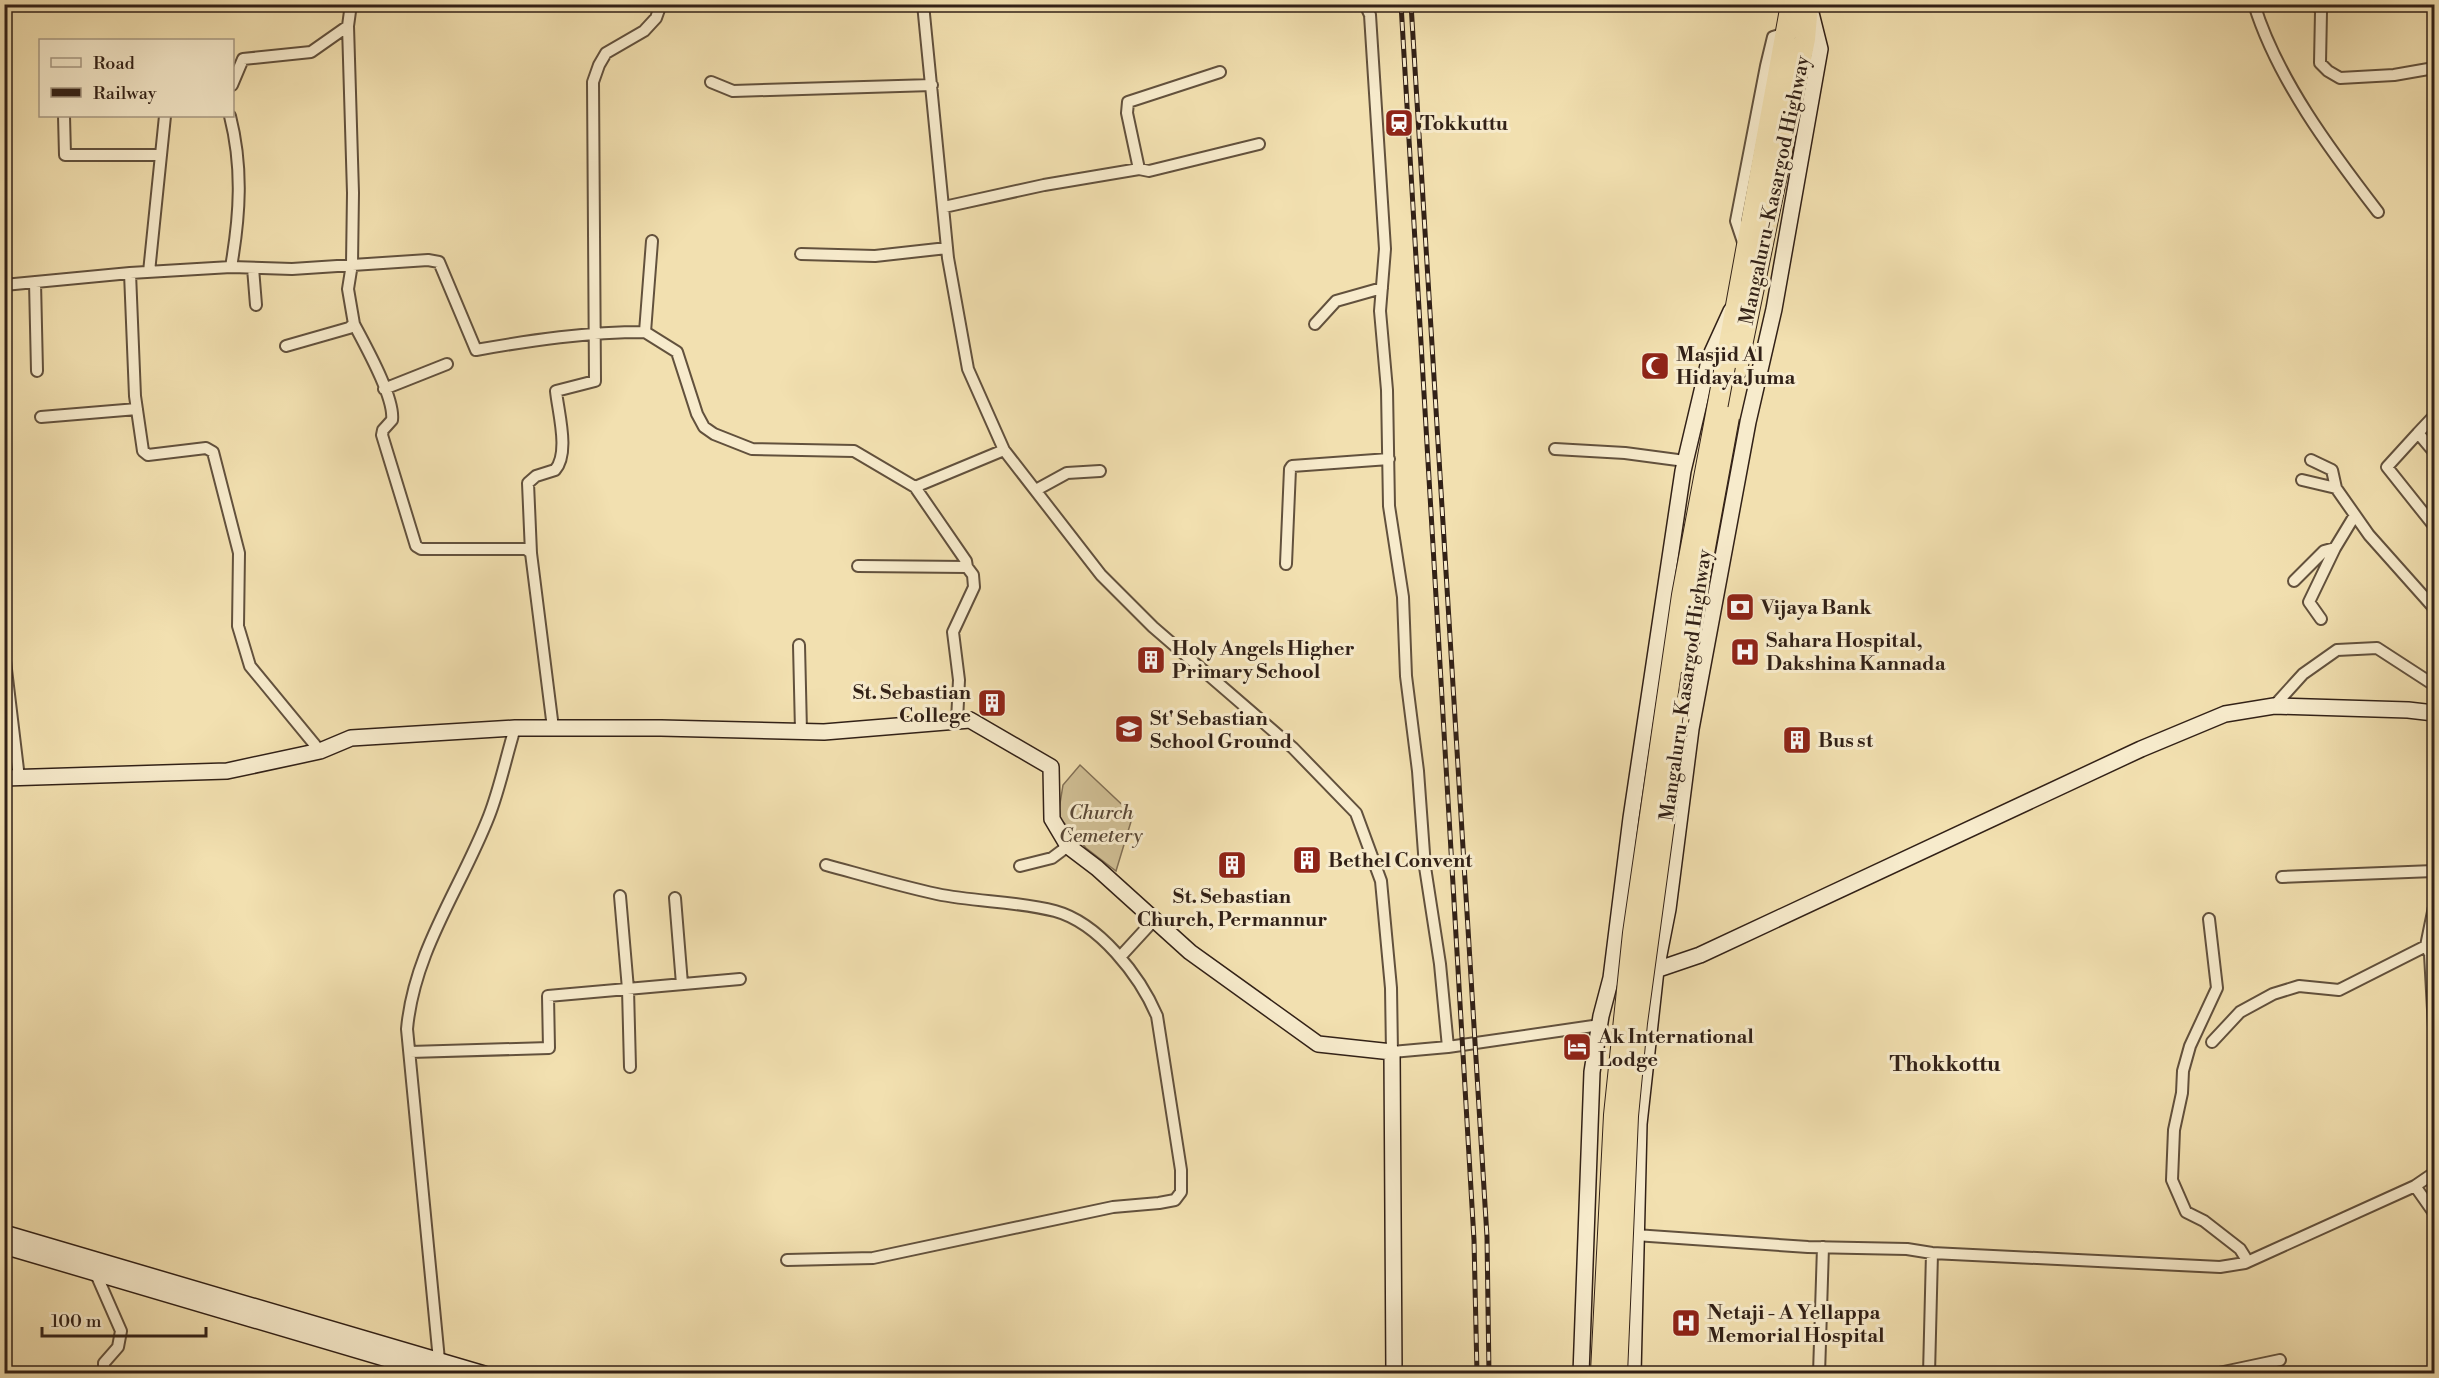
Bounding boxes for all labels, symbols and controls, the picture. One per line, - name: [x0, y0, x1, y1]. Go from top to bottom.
- legend: [39, 39, 234, 117]
- text: Road: [93, 52, 136, 75]
- street label: Mangaluru-Kasargod Highway: [1735, 53, 1816, 327]
- text: Railway: [93, 82, 157, 105]
- station icon: Tokkuttu: [1383, 107, 1415, 139]
- place label: Tokkuttu: [1420, 112, 1509, 137]
- place label: Masjid Al Hidaya Juma: [1676, 343, 1795, 391]
- mosque icon: Masjid Al Hidaya Juma: [1639, 350, 1671, 382]
- street label: Mangaluru-Kasargod Highway: [1655, 547, 1718, 823]
- bank icon: Vijaya Bank: [1724, 591, 1756, 623]
- place label: Vijaya Bank: [1760, 596, 1872, 621]
- place label: Sahara Hospital, Dakshina Kannada: [1766, 629, 1946, 677]
- hospital icon: Sahara Hospital, Dakshina Kannada: [1729, 636, 1761, 668]
- place label: Holy Angels Higher Primary School: [1172, 637, 1355, 685]
- building icon: Holy Angels Higher Primary School: [1135, 644, 1167, 676]
- place label: St. Sebastian College: [853, 681, 972, 729]
- building icon: St. Sebastian College: [976, 687, 1008, 719]
- place label: St' Sebastian School Ground: [1150, 707, 1292, 755]
- school or university icon: St' Sebastian School Ground: [1113, 713, 1145, 745]
- building icon: Bus st: [1781, 724, 1813, 756]
- place label: Bus st: [1818, 729, 1874, 754]
- park label: Church Cemetery: [1059, 801, 1143, 849]
- building icon: Bethel Convent: [1291, 844, 1323, 876]
- building icon: St. Sebastian Church, Permannur: [1216, 849, 1248, 881]
- place label: Bethel Convent: [1328, 849, 1473, 874]
- place label: St. Sebastian Church, Permannur: [1137, 885, 1327, 933]
- place label: Ak International Lodge: [1597, 1025, 1754, 1073]
- hotel icon: Ak International Lodge: [1561, 1031, 1593, 1063]
- district label: Thokkottu: [1890, 1051, 2001, 1078]
- scale bar: [42, 1300, 206, 1338]
- place label: Netaji - A Yellappa Memorial Hospital: [1707, 1301, 1885, 1349]
- hospital icon: Netaji - A Yellappa Memorial Hospital: [1670, 1307, 1702, 1339]
- text: 100 m: [51, 1310, 102, 1333]

